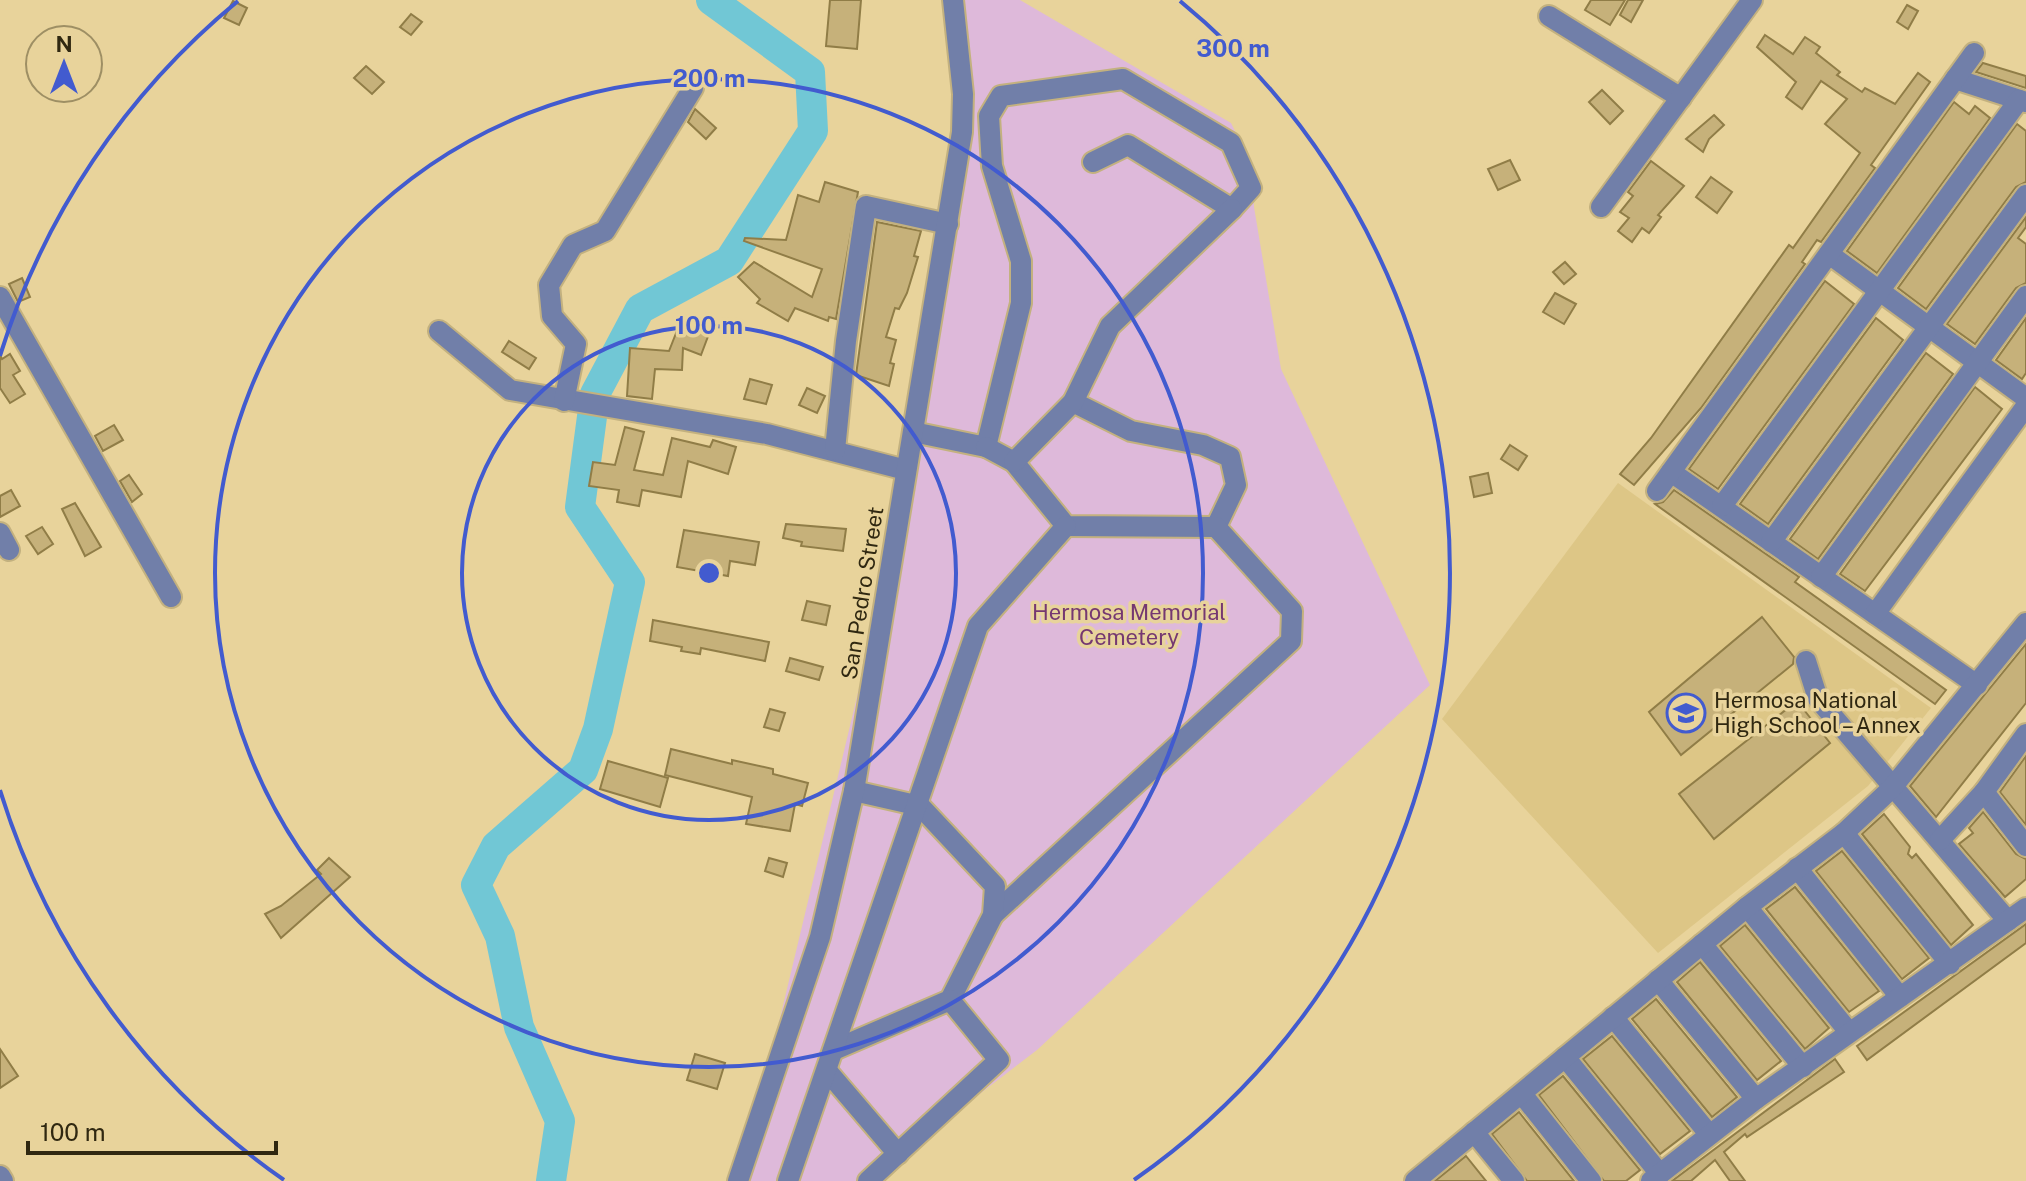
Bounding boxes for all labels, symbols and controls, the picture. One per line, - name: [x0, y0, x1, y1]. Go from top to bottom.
- north arrow: [24, 24, 104, 104]
- text: N: [55, 31, 73, 57]
- text: 300 m: [1196, 34, 1270, 62]
- text: 200 m: [672, 64, 746, 92]
- text: 100 m: [675, 311, 743, 339]
- street label: San Pedro Street: [835, 505, 889, 681]
- centre of rings: [695, 559, 723, 587]
- park label: Hermosa Memorial Cemetery: [1032, 599, 1226, 650]
- place label: Hermosa National High School – Annex: [1714, 687, 1921, 738]
- school or university icon: Hermosa National High School – Annex: [1665, 692, 1707, 734]
- scale bar: [28, 1105, 276, 1155]
- text: 100 m: [40, 1118, 106, 1146]

